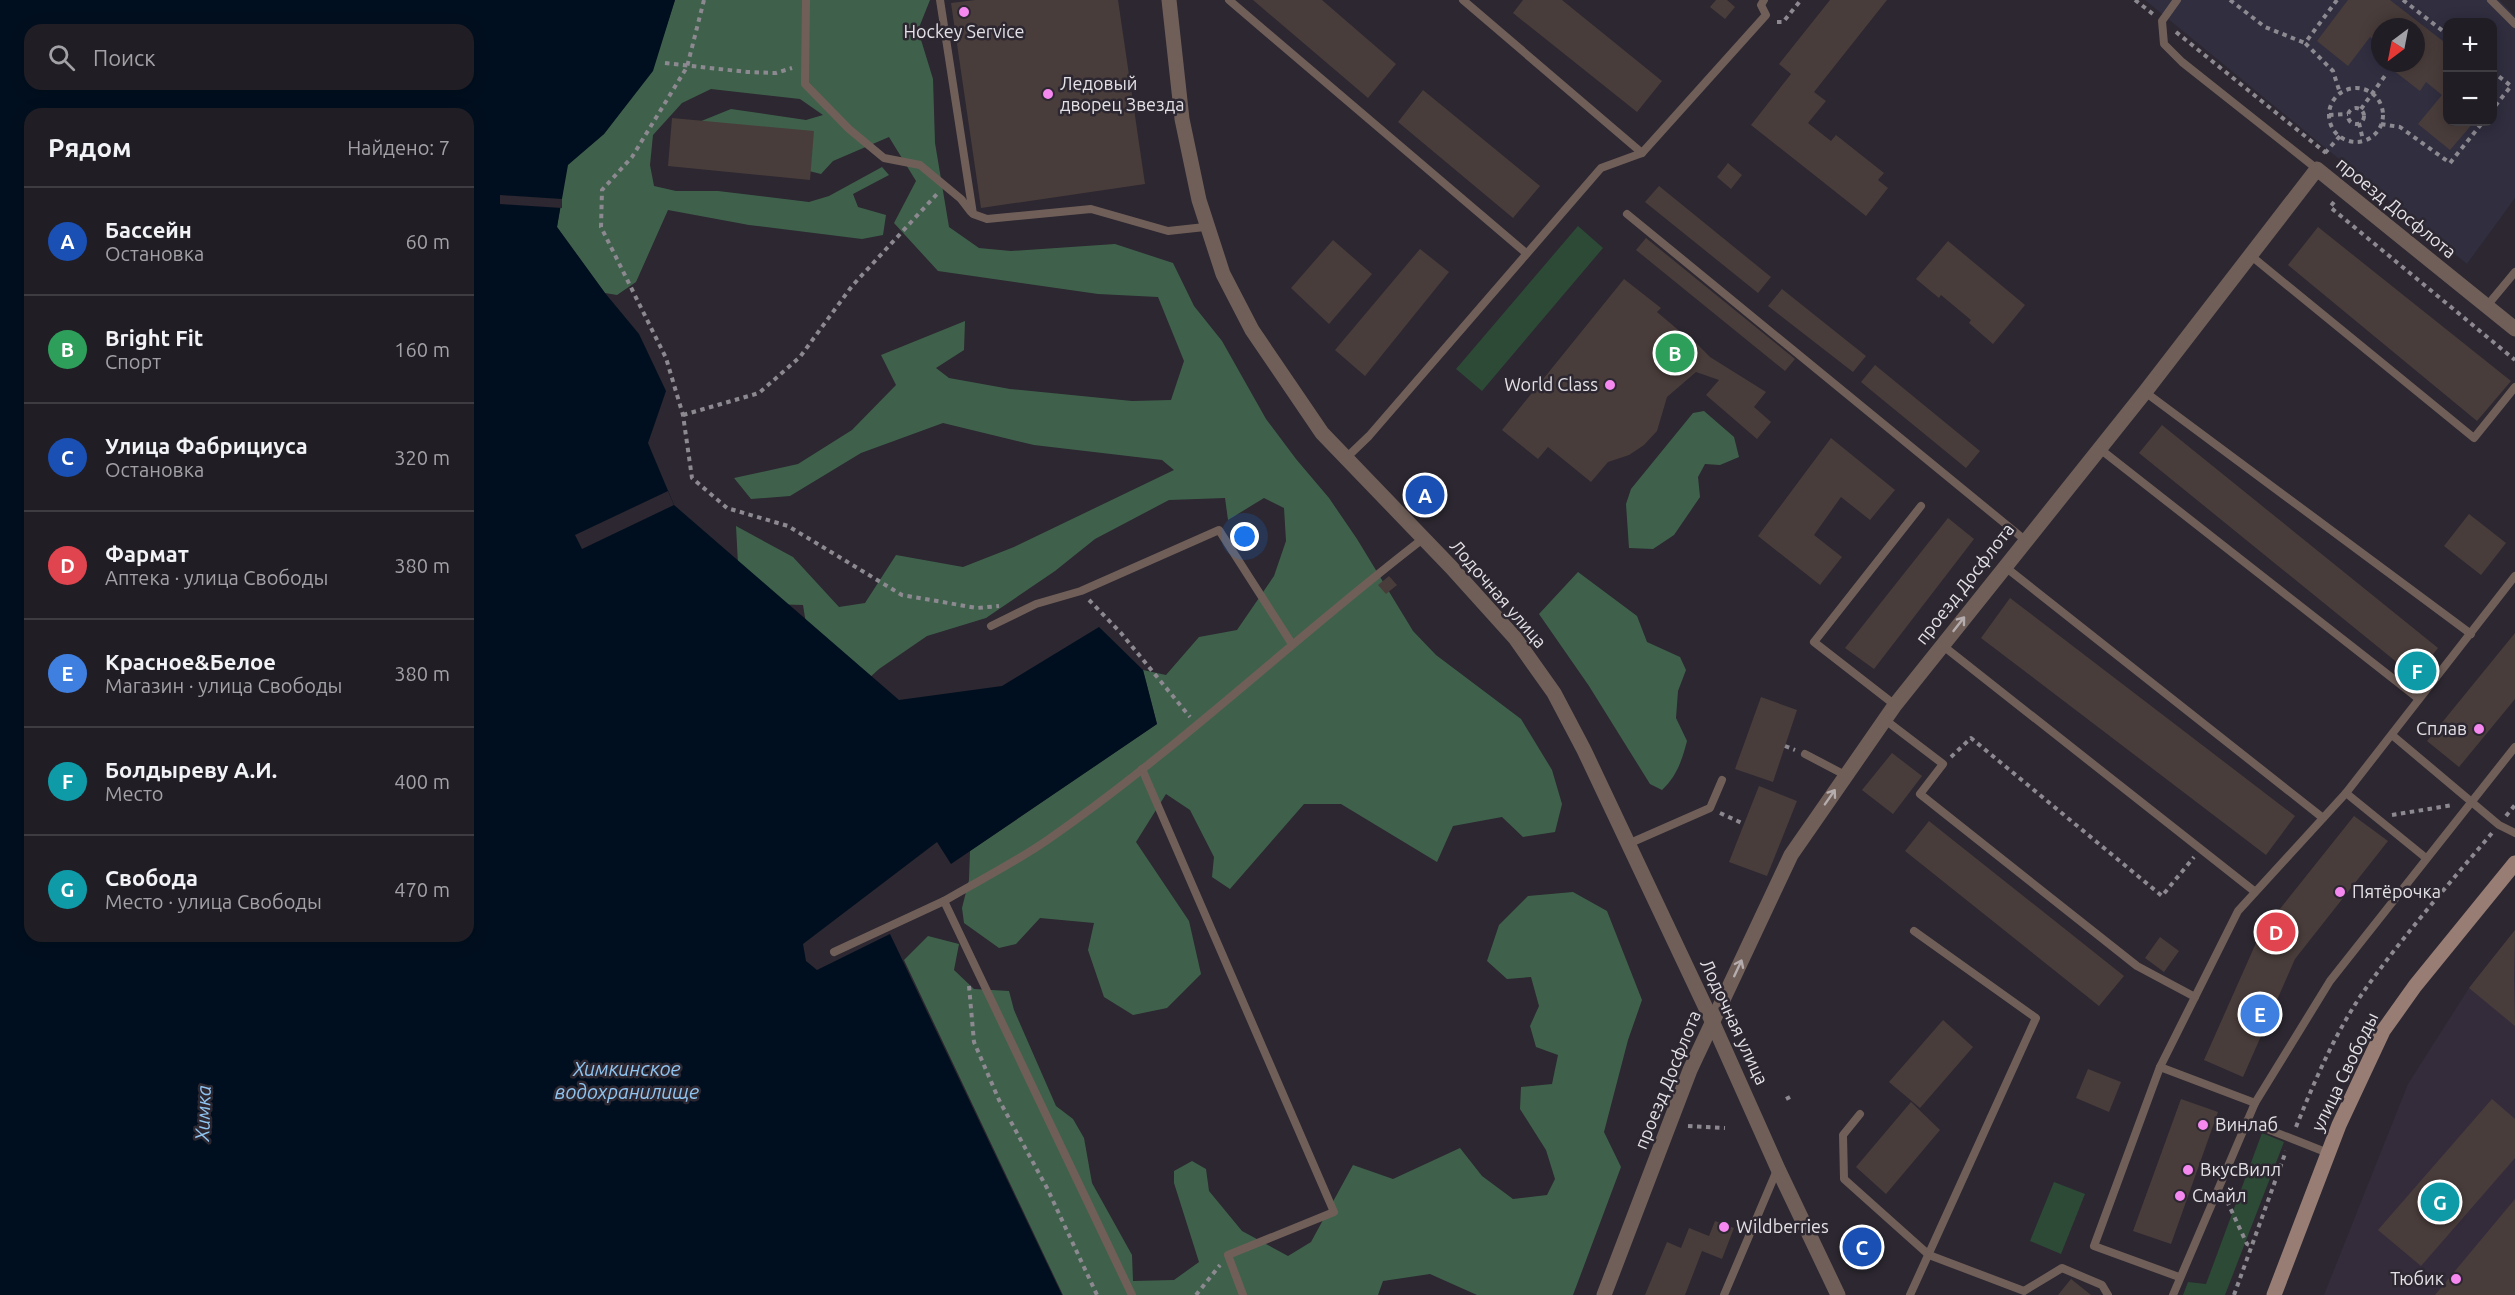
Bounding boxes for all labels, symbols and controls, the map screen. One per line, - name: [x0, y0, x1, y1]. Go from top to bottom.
- marker: Hockey Service: [957, 5, 971, 19]
- north arrow: [2371, 18, 2425, 72]
- map controls: [2443, 18, 2497, 126]
- button: +: [2443, 18, 2497, 72]
- place label: Hockey Service: [904, 21, 1024, 41]
- search box: [24, 24, 474, 90]
- icon: search: [45, 41, 78, 74]
- text: Поиск: [93, 45, 156, 70]
- button: −: [2443, 72, 2497, 126]
- place label: Ледовый дворец Звезда: [1060, 73, 1184, 114]
- marker: Ледовый дворец Звезда: [1041, 87, 1055, 101]
- text: Рядом: [48, 133, 132, 162]
- text: Найдено: 7: [347, 136, 450, 159]
- street label: проезд Досфлота: [2333, 153, 2460, 262]
- text: Бассейн: [105, 217, 192, 242]
- text: A: [60, 230, 75, 253]
- text: 60 m: [406, 230, 450, 253]
- text: Остановка: [105, 242, 204, 265]
- text: Bright Fit: [105, 325, 203, 350]
- pin: B: [1656, 330, 1694, 376]
- text: B: [61, 338, 74, 361]
- text: 160 m: [394, 338, 450, 361]
- text: Спорт: [105, 350, 161, 373]
- place label: World Class: [1504, 374, 1598, 394]
- marker: World Class: [1603, 378, 1617, 392]
- text: Улица Фабрициуса: [105, 433, 308, 458]
- text: C: [61, 446, 74, 469]
- text: 320 m: [394, 446, 450, 469]
- text: Остановка: [105, 458, 204, 481]
- pin: A: [1406, 472, 1444, 518]
- street label: проезд Досфлота: [1911, 519, 2018, 648]
- your location: [1230, 522, 1259, 551]
- street label: Лодочная улица: [1446, 535, 1551, 651]
- text: Фармат: [105, 541, 189, 566]
- text: D: [60, 554, 75, 577]
- text: 380 m: [394, 554, 450, 577]
- text: Аптека · улица Свободы: [105, 566, 328, 589]
- one-way arrow: [1952, 616, 1965, 632]
- pin: F: [2398, 648, 2436, 694]
- text: Красное&Белое: [105, 649, 276, 674]
- text: E: [62, 662, 73, 685]
- text: 380 m: [394, 662, 450, 685]
- text: Магазин · улица Свободы: [105, 674, 343, 697]
- place label: Сплав: [2416, 718, 2467, 738]
- marker: Сплав: [2472, 722, 2486, 736]
- text: Болдыреву А.И.: [105, 757, 277, 782]
- text: F: [62, 770, 73, 793]
- text: 400 m: [394, 770, 450, 793]
- text: Место: [105, 782, 164, 805]
- one-way arrow: [1824, 789, 1836, 805]
- text: Свобода: [105, 865, 198, 890]
- text: G: [61, 878, 74, 901]
- text: 470 m: [394, 878, 450, 901]
- place label: Пятёрочка: [2352, 881, 2441, 901]
- marker: Пятёрочка: [2333, 885, 2347, 899]
- text: Место · улица Свободы: [105, 890, 322, 913]
- pin: D: [2256, 910, 2296, 954]
- street label: Лодочная улица: [1697, 956, 1773, 1088]
- one-way arrow: [1733, 960, 1745, 978]
- pin: E: [2240, 992, 2280, 1036]
- street label: проезд Досфлота: [1630, 1007, 1704, 1152]
- street label: улица Свободы: [2307, 1009, 2382, 1134]
- water label: Химкинское водохранилище: [555, 1057, 699, 1103]
- water label: Химка: [190, 1084, 215, 1142]
- place label: Винлаб: [2215, 1114, 2278, 1134]
- marker: Винлаб: [2196, 1118, 2210, 1132]
- place label: ВкусВилл: [2200, 1159, 2281, 1179]
- marker: ВкусВилл: [2181, 1163, 2195, 1177]
- pin: G: [2420, 1180, 2460, 1224]
- place label: Смайл: [2192, 1185, 2247, 1205]
- marker: Смайл: [2173, 1189, 2187, 1203]
- place label: Wildberries: [1736, 1216, 1829, 1236]
- marker: Wildberries: [1717, 1220, 1731, 1234]
- pin: C: [1842, 1224, 1882, 1270]
- place label: Тюбик: [2390, 1268, 2444, 1288]
- marker: Тюбик: [2449, 1272, 2463, 1286]

